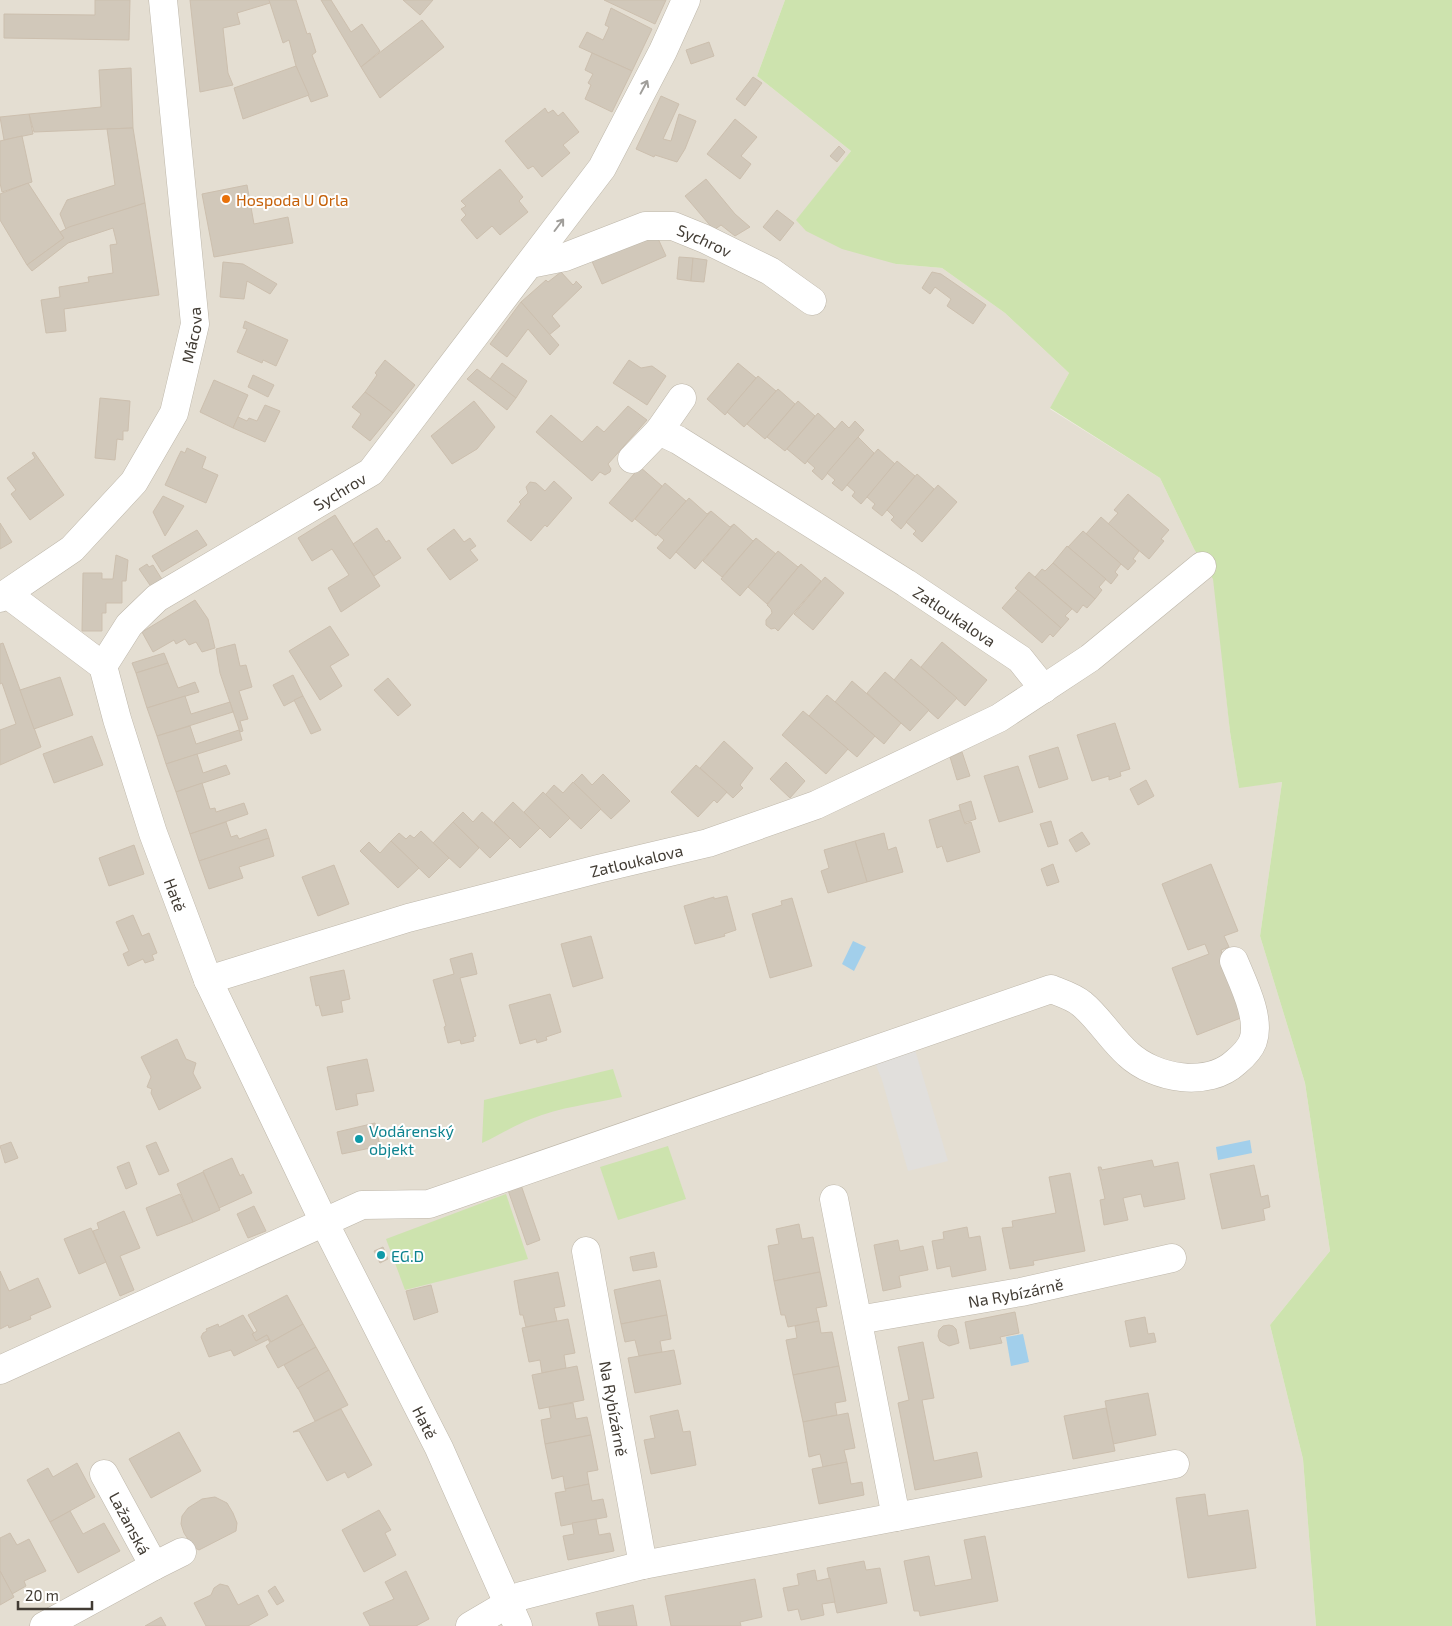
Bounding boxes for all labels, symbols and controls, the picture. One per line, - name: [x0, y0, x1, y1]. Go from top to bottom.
- one-way arrow: [639, 80, 649, 95]
- place label: Hospoda U Orla: [236, 190, 349, 209]
- marker: Hospoda U Orla: [220, 193, 232, 205]
- one-way arrow: [554, 218, 564, 232]
- street label: Sychrov: [675, 219, 736, 261]
- street label: Mácova: [177, 306, 204, 365]
- street label: Sychrov: [309, 467, 370, 514]
- street label: Zatloukalova: [910, 581, 1000, 650]
- street label: Zatloukalova: [588, 840, 685, 880]
- street label: Hatě: [161, 875, 191, 914]
- place label: Vodárenský objekt: [369, 1121, 455, 1159]
- marker: Vodárenský objekt: [353, 1133, 365, 1145]
- place label: EG.D: [391, 1246, 424, 1265]
- marker: EG.D: [375, 1249, 387, 1261]
- street label: Na Rybízárně: [967, 1273, 1065, 1310]
- street label: Na Rybízárně: [597, 1359, 633, 1458]
- street label: Hatě: [410, 1402, 442, 1441]
- street label: Lažanská: [106, 1488, 154, 1558]
- scale bar: [18, 1578, 91, 1610]
- text: 20 m: [25, 1586, 59, 1604]

